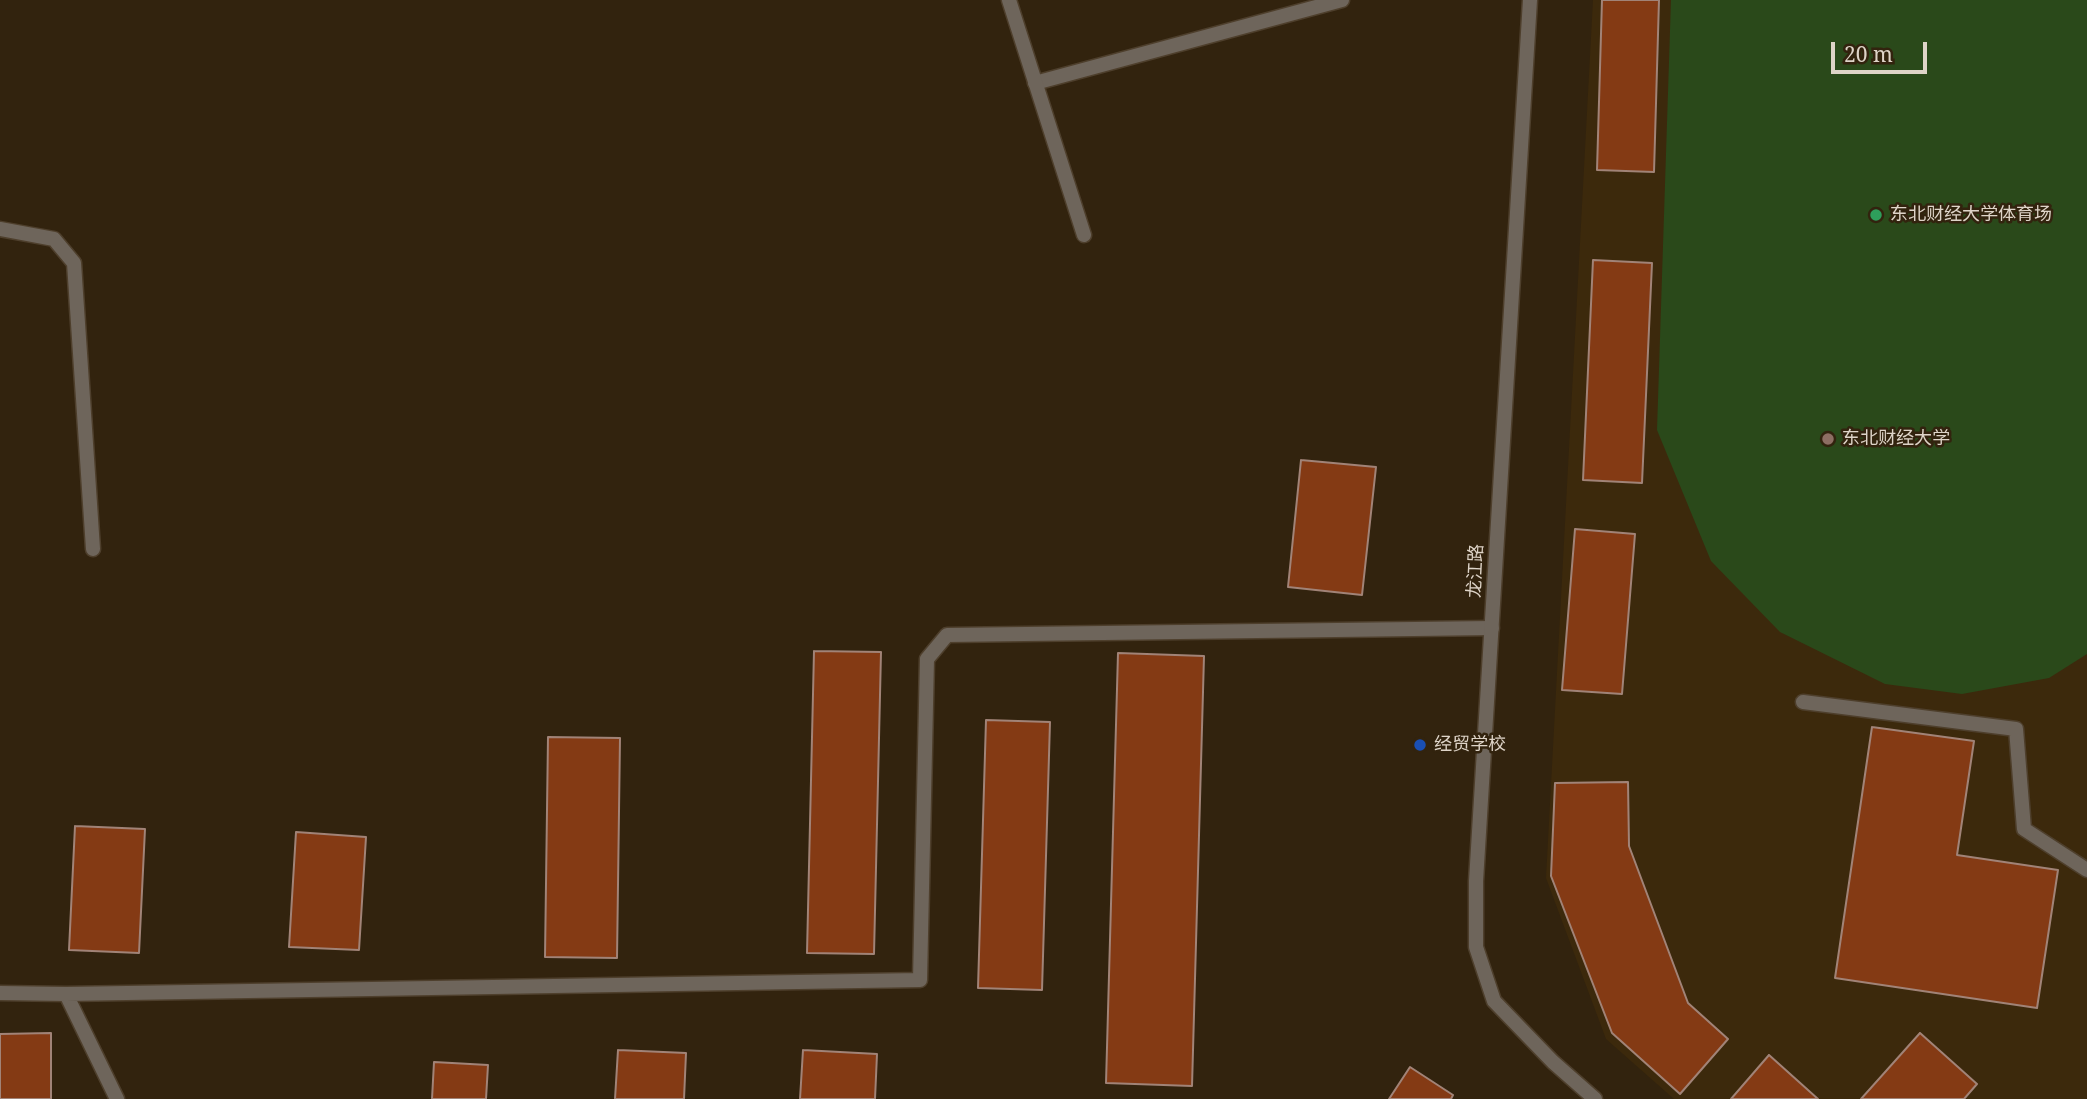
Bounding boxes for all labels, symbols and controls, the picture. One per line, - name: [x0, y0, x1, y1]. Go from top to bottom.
- scale bar: [1835, 28, 1931, 72]
- text: 20 m: [1844, 40, 1893, 68]
- place label: 东北财经大学体育场: [1890, 204, 2052, 226]
- marker: 东北财经大学体育场: [1868, 207, 1884, 223]
- place label: 东北财经大学: [1842, 428, 1950, 450]
- marker: 东北财经大学: [1820, 431, 1836, 447]
- street label: 龙江路: [1464, 543, 1488, 599]
- place label: 经贸学校: [1434, 734, 1506, 756]
- marker: 经贸学校: [1412, 737, 1428, 753]

